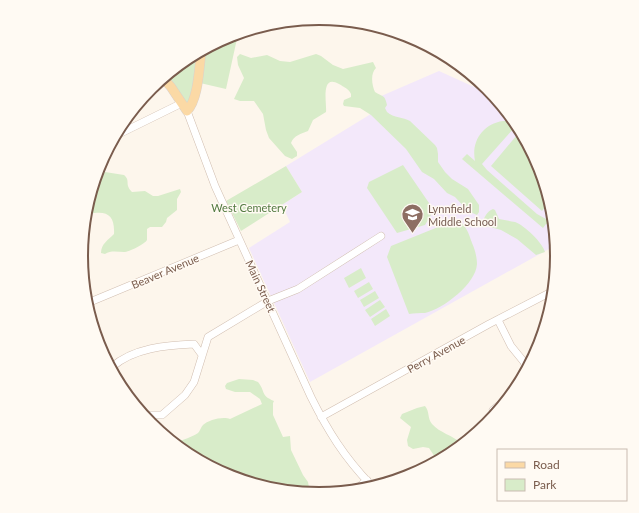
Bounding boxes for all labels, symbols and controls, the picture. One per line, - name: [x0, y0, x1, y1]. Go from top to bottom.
- park label: West Cemetery: [211, 201, 287, 214]
- school or university icon: Lynnfield Middle School: [400, 201, 426, 234]
- place label: Lynnfield Middle School: [428, 202, 497, 228]
- street label: Beaver Avenue: [129, 251, 201, 291]
- street label: Main Street: [243, 258, 279, 314]
- street label: Perry Avenue: [405, 333, 467, 375]
- legend: [497, 449, 627, 501]
- text: Road: [533, 457, 560, 472]
- text: Park: [533, 477, 557, 492]

